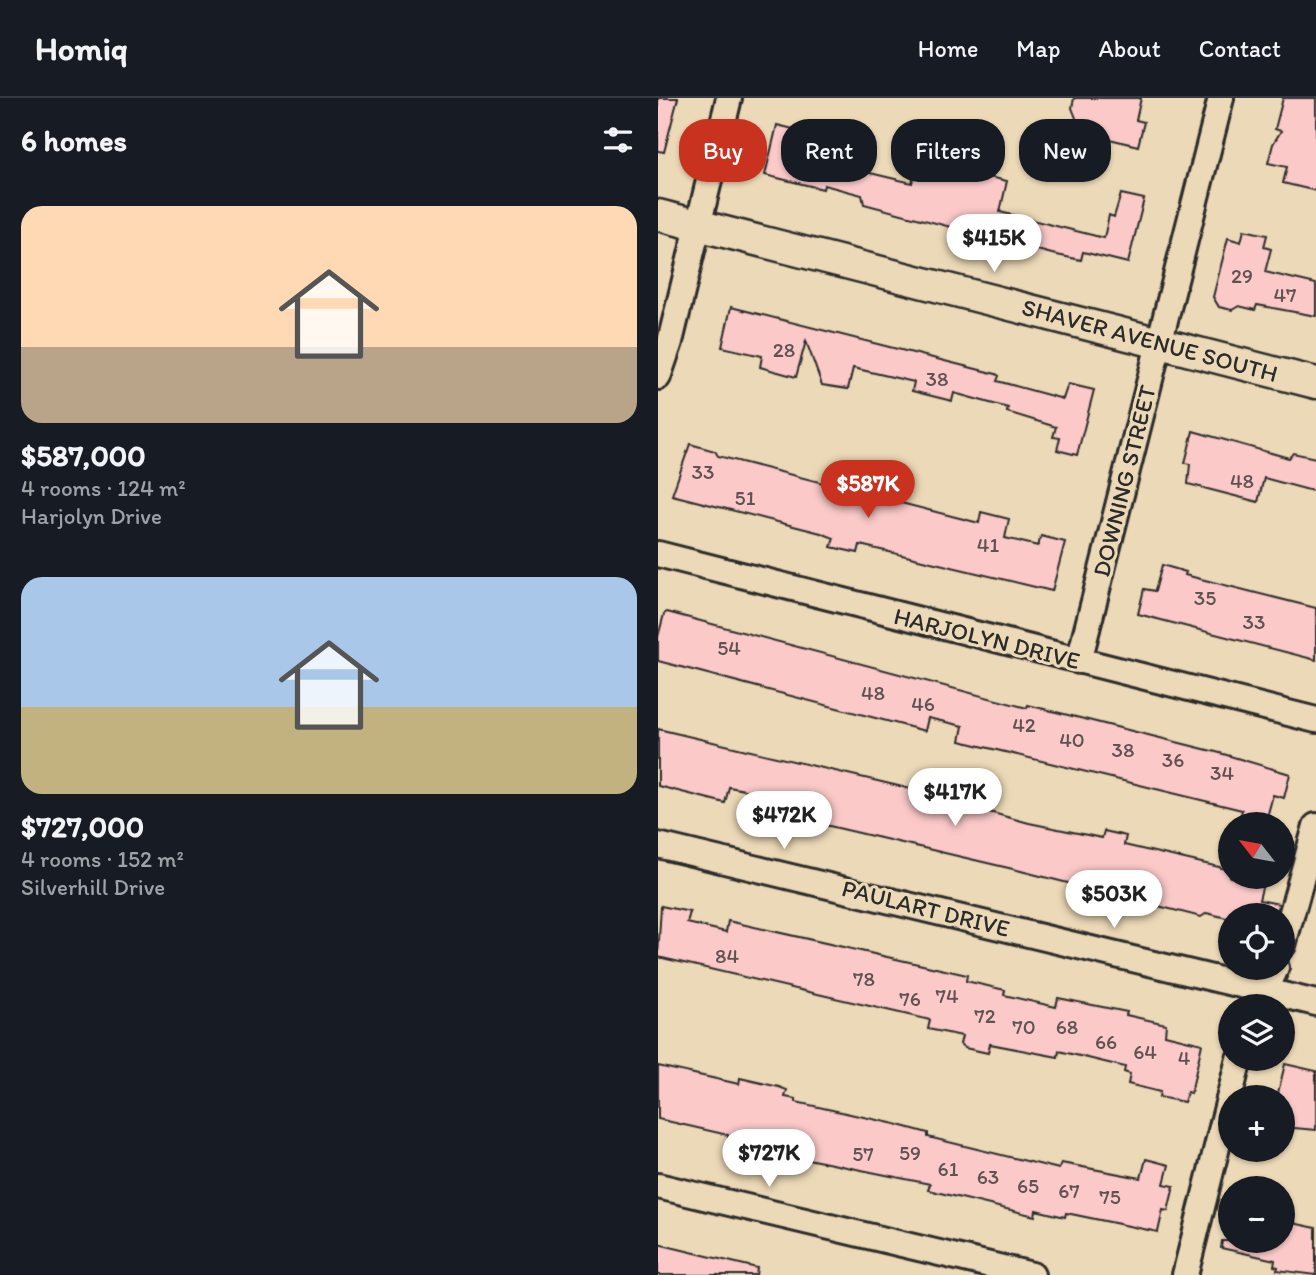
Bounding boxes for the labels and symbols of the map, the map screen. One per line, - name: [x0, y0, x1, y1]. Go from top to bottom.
- pin: $415K: [945, 214, 1043, 274]
- house number: 29: [1231, 263, 1253, 288]
- house number: 47: [1273, 282, 1297, 307]
- street label: SHAVER AVENUE SOUTH: [1019, 292, 1281, 388]
- house number: 28: [773, 337, 795, 362]
- house number: 38: [926, 366, 948, 391]
- street label: DOWNING STREET: [1086, 382, 1162, 580]
- house number: 33: [692, 459, 714, 484]
- pin: $587K: [819, 460, 917, 520]
- house number: 48: [1230, 468, 1254, 493]
- house number: 51: [735, 485, 756, 510]
- house number: 41: [977, 532, 999, 557]
- house number: 35: [1194, 585, 1216, 610]
- street label: HARJOLYN DRIVE: [891, 601, 1083, 675]
- house number: 33: [1243, 609, 1265, 634]
- house number: 54: [717, 635, 741, 660]
- house number: 48: [861, 680, 885, 705]
- house number: 46: [911, 691, 935, 716]
- house number: 42: [1012, 712, 1036, 737]
- house number: 40: [1059, 727, 1085, 752]
- house number: 38: [1112, 737, 1134, 762]
- house number: 36: [1162, 747, 1184, 772]
- house number: 34: [1210, 760, 1234, 785]
- pin: $417K: [906, 768, 1004, 828]
- pin: $472K: [735, 792, 833, 851]
- north arrow: [1218, 812, 1295, 889]
- pin: $503K: [1065, 870, 1163, 930]
- street label: PAULART DRIVE: [839, 873, 1013, 943]
- house number: 84: [715, 943, 739, 968]
- house number: 78: [853, 966, 875, 991]
- house number: 74: [935, 983, 959, 1008]
- house number: 76: [899, 986, 921, 1011]
- house number: 72: [974, 1003, 996, 1028]
- house number: 70: [1012, 1014, 1036, 1039]
- house number: 68: [1056, 1014, 1078, 1039]
- house number: 66: [1095, 1029, 1117, 1054]
- house number: 64: [1133, 1039, 1157, 1064]
- house number: 4: [1178, 1045, 1191, 1070]
- pin: $727K: [720, 1130, 818, 1189]
- house number: 59: [899, 1140, 921, 1165]
- house number: 57: [852, 1141, 874, 1166]
- house number: 61: [938, 1156, 959, 1181]
- house number: 63: [977, 1164, 999, 1189]
- house number: 65: [1017, 1173, 1039, 1198]
- house number: 67: [1058, 1178, 1080, 1203]
- house number: 75: [1099, 1184, 1121, 1209]

